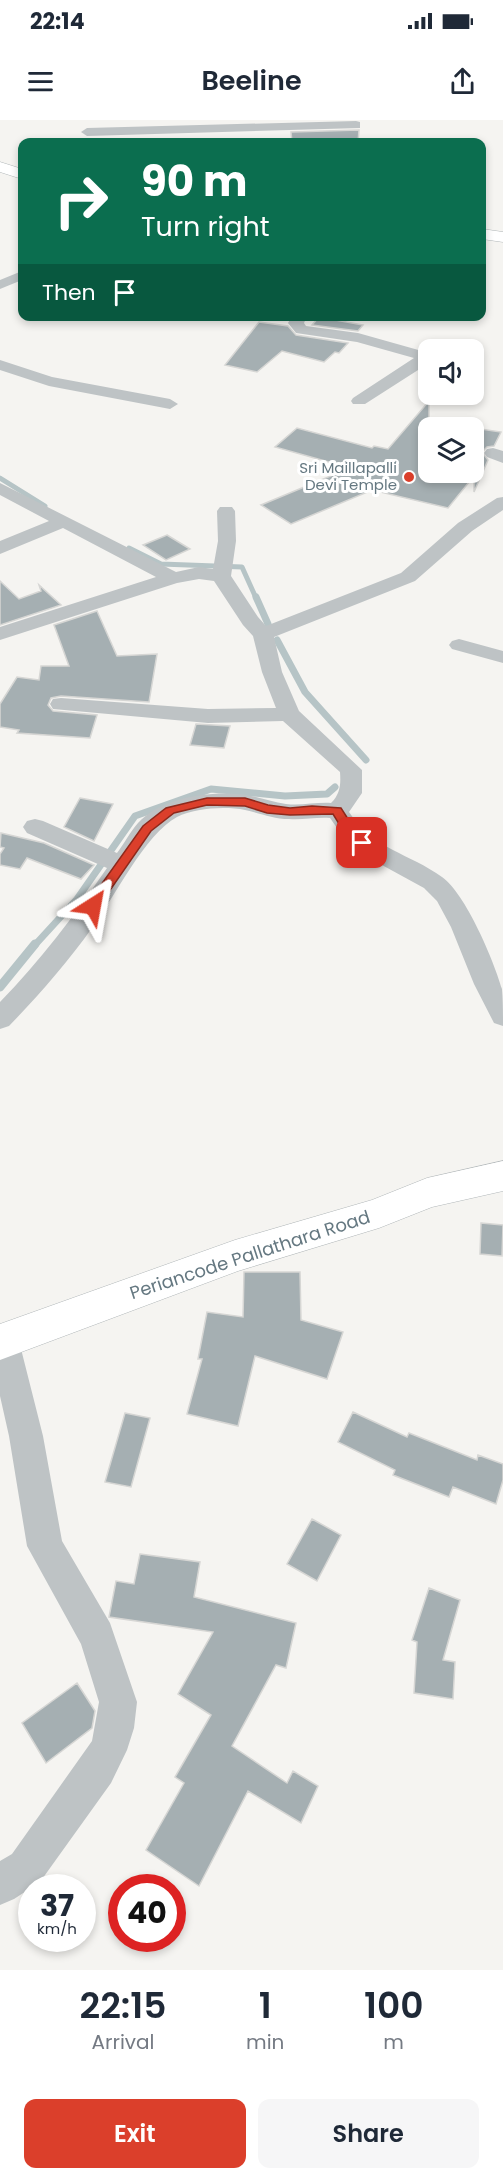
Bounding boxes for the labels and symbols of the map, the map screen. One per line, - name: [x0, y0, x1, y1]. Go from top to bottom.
- place label: Sri Maillapalli Devi Temple: [299, 457, 397, 495]
- marker: Sri Maillapalli Devi Temple: [402, 470, 416, 484]
- pin: [336, 817, 387, 868]
- position arrow: [61, 874, 125, 938]
- street label: Periancode Pallathara Road: [126, 1204, 373, 1305]
- speed limit sign: 40: [108, 1874, 186, 1952]

